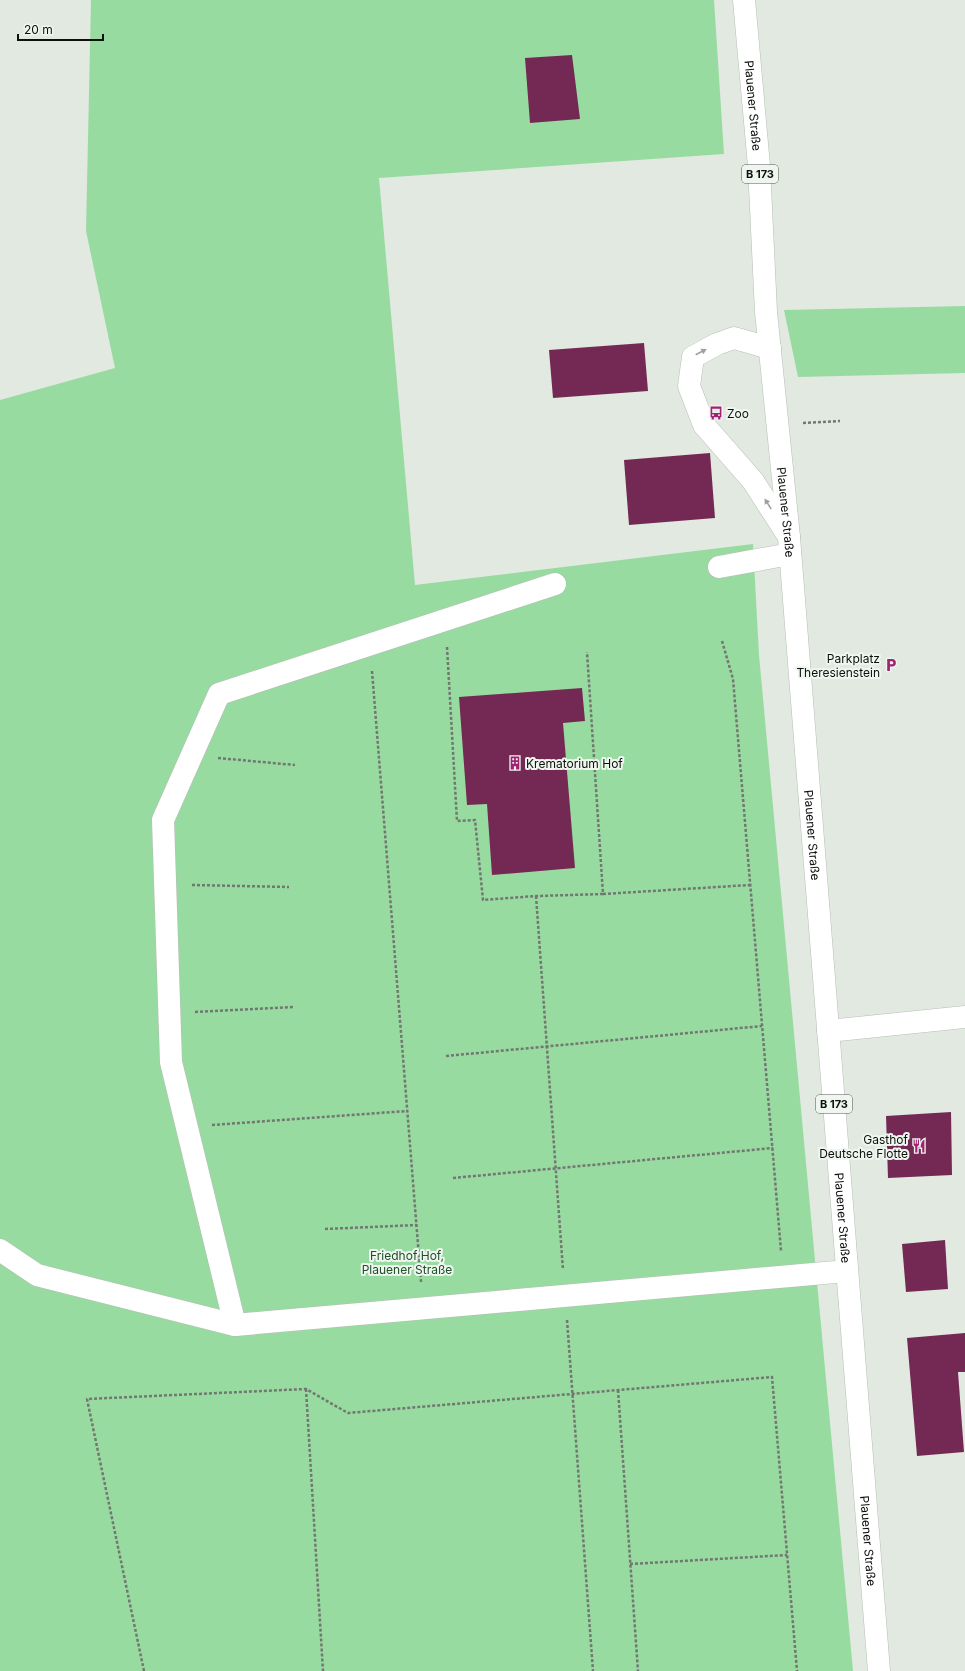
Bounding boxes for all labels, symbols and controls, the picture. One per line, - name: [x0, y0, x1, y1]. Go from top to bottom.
- scale bar: [18, 16, 103, 42]
- text: 20 m: [24, 22, 53, 37]
- street label: Plauener Straße: [742, 60, 765, 151]
- road number: B 173: [742, 165, 778, 183]
- one-way arrow: [696, 349, 707, 356]
- bus stop icon: Zoo: [708, 405, 724, 421]
- place label: Zoo: [727, 406, 749, 421]
- street label: Plauener Straße: [774, 466, 798, 558]
- one-way arrow: [764, 498, 771, 510]
- place label: Parkplatz Theresienstein: [796, 651, 880, 680]
- parking icon: Parkplatz Theresienstein: [883, 657, 899, 673]
- building icon: Krematorium Hof: [507, 755, 523, 771]
- place label: Krematorium Hof: [526, 756, 623, 771]
- street label: Plauener Straße: [802, 789, 824, 881]
- road number: B 173: [816, 1095, 852, 1113]
- place label: Gasthof Deutsche Flotte: [819, 1132, 909, 1161]
- restaurant icon: Gasthof Deutsche Flotte: [911, 1138, 927, 1154]
- street label: Plauener Straße: [832, 1172, 854, 1264]
- park label: Friedhof Hof, Plauener Straße: [362, 1248, 452, 1277]
- street label: Plauener Straße: [858, 1495, 880, 1587]

